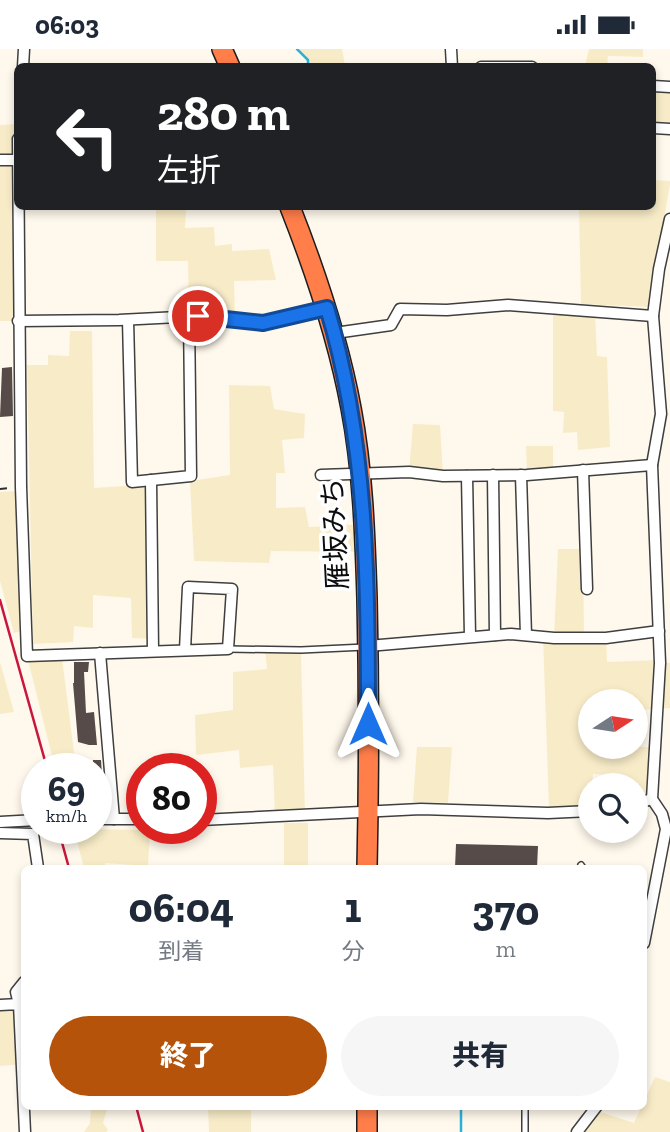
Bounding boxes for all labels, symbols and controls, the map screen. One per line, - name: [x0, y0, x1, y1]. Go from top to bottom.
- text: 06:03: [35, 9, 99, 41]
- text: 280 m: [157, 84, 290, 143]
- icon: left: [42, 91, 133, 182]
- text: 左折: [157, 151, 221, 189]
- pin: [168, 286, 228, 346]
- icon: arrive: [179, 297, 217, 335]
- street label: 雁坂みち: [316, 477, 354, 591]
- position arrow: [331, 687, 405, 761]
- north arrow: [578, 689, 648, 759]
- map controls: [578, 689, 648, 843]
- speed limit sign: 80: [126, 753, 217, 844]
- text: 69: [48, 768, 85, 810]
- button: search: [578, 773, 648, 843]
- text: km/h: [46, 805, 87, 827]
- text: 06:04: [129, 882, 234, 933]
- text: 1: [344, 882, 361, 933]
- text: 370: [472, 885, 539, 936]
- text: m: [496, 935, 516, 963]
- text: 到着: [158, 937, 204, 965]
- text: 分: [341, 937, 364, 965]
- button: 終了: [49, 1016, 327, 1096]
- button: 共有: [341, 1016, 619, 1096]

